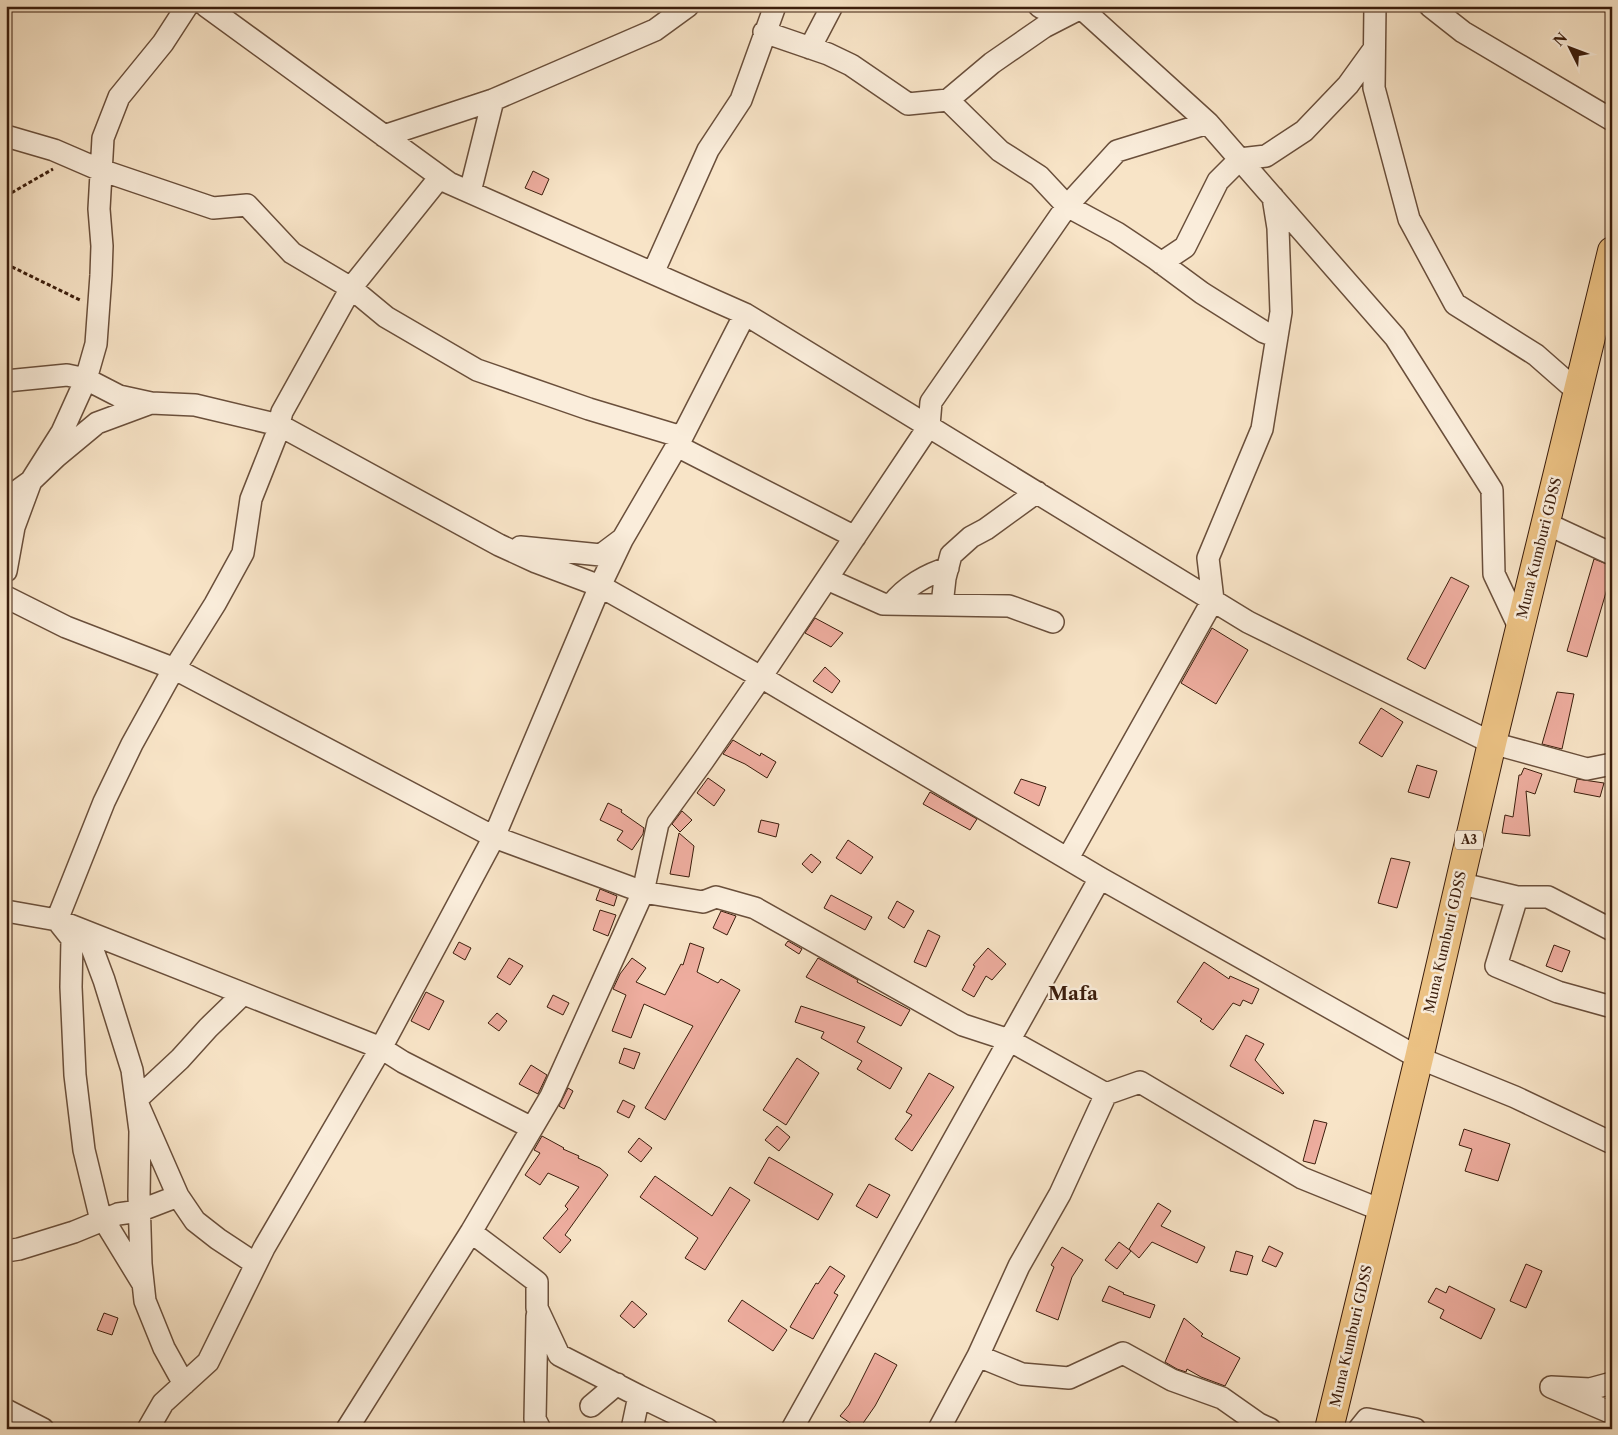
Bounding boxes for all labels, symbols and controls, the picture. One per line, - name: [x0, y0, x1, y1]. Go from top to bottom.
- north arrow: [1546, 22, 1596, 72]
- text: N: [1550, 29, 1571, 50]
- street label: Muna Kumburi GDSS: [1513, 475, 1565, 621]
- road number: A3: [1455, 830, 1483, 850]
- street label: Muna Kumburi GDSS: [1420, 869, 1470, 1015]
- district label: Mafa: [1048, 982, 1099, 1005]
- street label: Muna Kumburi GDSS: [1326, 1263, 1376, 1409]

